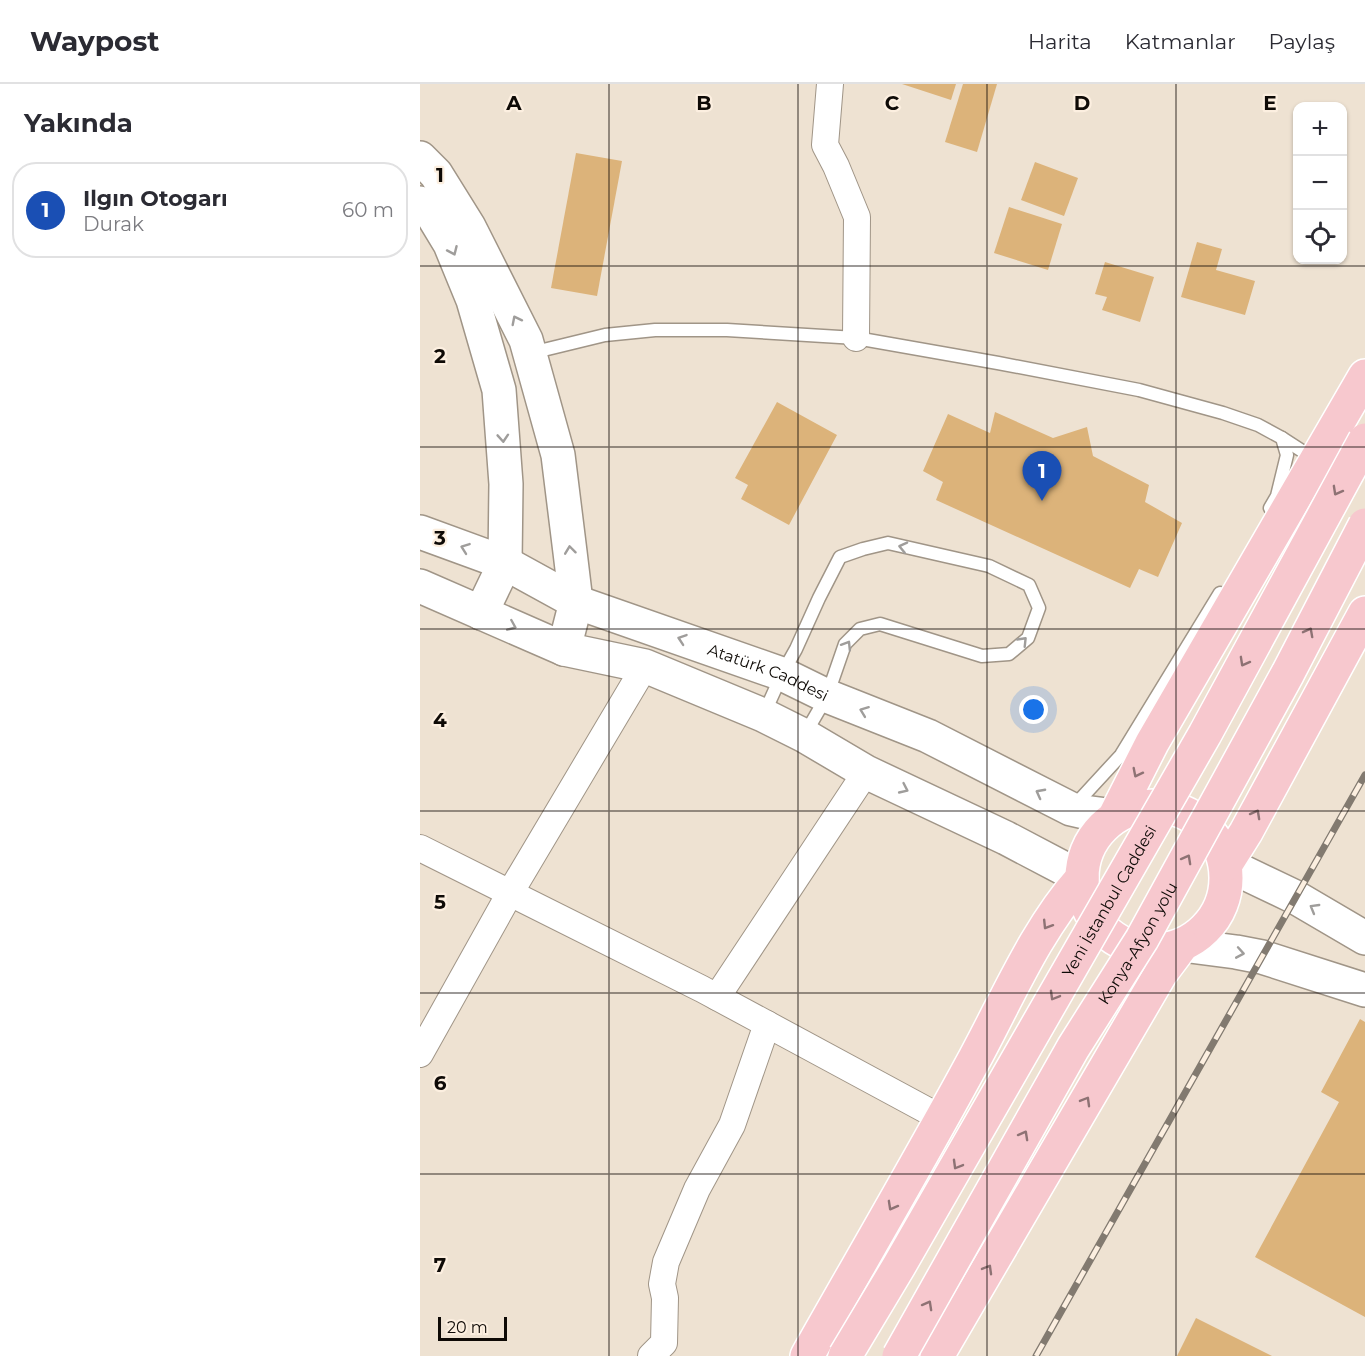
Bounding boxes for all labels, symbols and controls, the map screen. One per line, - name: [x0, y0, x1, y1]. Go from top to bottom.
- text: Waypost: [30, 24, 160, 58]
- text: Harita: [1028, 29, 1092, 54]
- text: Katmanlar: [1125, 29, 1236, 54]
- text: Paylaş: [1269, 29, 1335, 54]
- text: A: [505, 91, 522, 115]
- text: B: [696, 91, 712, 115]
- text: C: [885, 91, 900, 115]
- text: D: [1074, 91, 1090, 115]
- text: E: [1263, 91, 1277, 115]
- map controls: [1293, 102, 1347, 264]
- button: +: [1293, 102, 1347, 156]
- text: Yakında: [24, 107, 133, 139]
- button: −: [1293, 156, 1347, 210]
- text: 1: [436, 163, 444, 187]
- text: Ilgın Otogarı: [83, 185, 228, 212]
- text: 1: [42, 198, 49, 222]
- text: 60 m: [342, 198, 394, 222]
- button: locate: [1293, 210, 1347, 264]
- text: Durak: [83, 212, 144, 236]
- one-way arrow: [446, 244, 458, 255]
- one-way arrow: [512, 316, 523, 327]
- text: 2: [434, 344, 446, 368]
- one-way arrow: [496, 433, 509, 442]
- pin: 1: [1022, 452, 1062, 501]
- one-way arrow: [1333, 485, 1344, 495]
- text: 3: [433, 526, 446, 550]
- one-way arrow: [898, 541, 908, 554]
- one-way arrow: [460, 543, 470, 556]
- one-way arrow: [564, 545, 577, 554]
- one-way arrow: [506, 619, 517, 631]
- one-way arrow: [1302, 627, 1313, 638]
- one-way arrow: [678, 634, 688, 647]
- one-way arrow: [1016, 638, 1027, 648]
- street label: Atatürk Caddesi: [705, 639, 832, 705]
- one-way arrow: [840, 641, 852, 651]
- one-way arrow: [1240, 656, 1251, 666]
- your location: [1019, 695, 1048, 724]
- one-way arrow: [859, 706, 870, 718]
- text: 4: [433, 708, 447, 732]
- one-way arrow: [1133, 766, 1144, 777]
- one-way arrow: [897, 782, 908, 794]
- one-way arrow: [1036, 789, 1047, 800]
- one-way arrow: [1249, 810, 1260, 820]
- street label: Yeni İstanbul Caddesi: [1058, 822, 1160, 980]
- one-way arrow: [1180, 854, 1191, 865]
- street label: Konya-Afyon yolu: [1094, 878, 1181, 1008]
- text: 5: [434, 890, 446, 914]
- one-way arrow: [1310, 904, 1320, 915]
- one-way arrow: [1043, 919, 1055, 929]
- one-way arrow: [1235, 946, 1245, 959]
- one-way arrow: [1050, 990, 1061, 1000]
- text: 6: [434, 1071, 447, 1095]
- one-way arrow: [1079, 1097, 1091, 1107]
- one-way arrow: [1017, 1131, 1028, 1141]
- one-way arrow: [952, 1159, 964, 1169]
- one-way arrow: [888, 1200, 899, 1210]
- text: 7: [434, 1253, 446, 1277]
- one-way arrow: [980, 1265, 992, 1275]
- one-way arrow: [921, 1301, 932, 1311]
- scale bar: [438, 1314, 507, 1342]
- text: 20 m: [447, 1318, 488, 1337]

